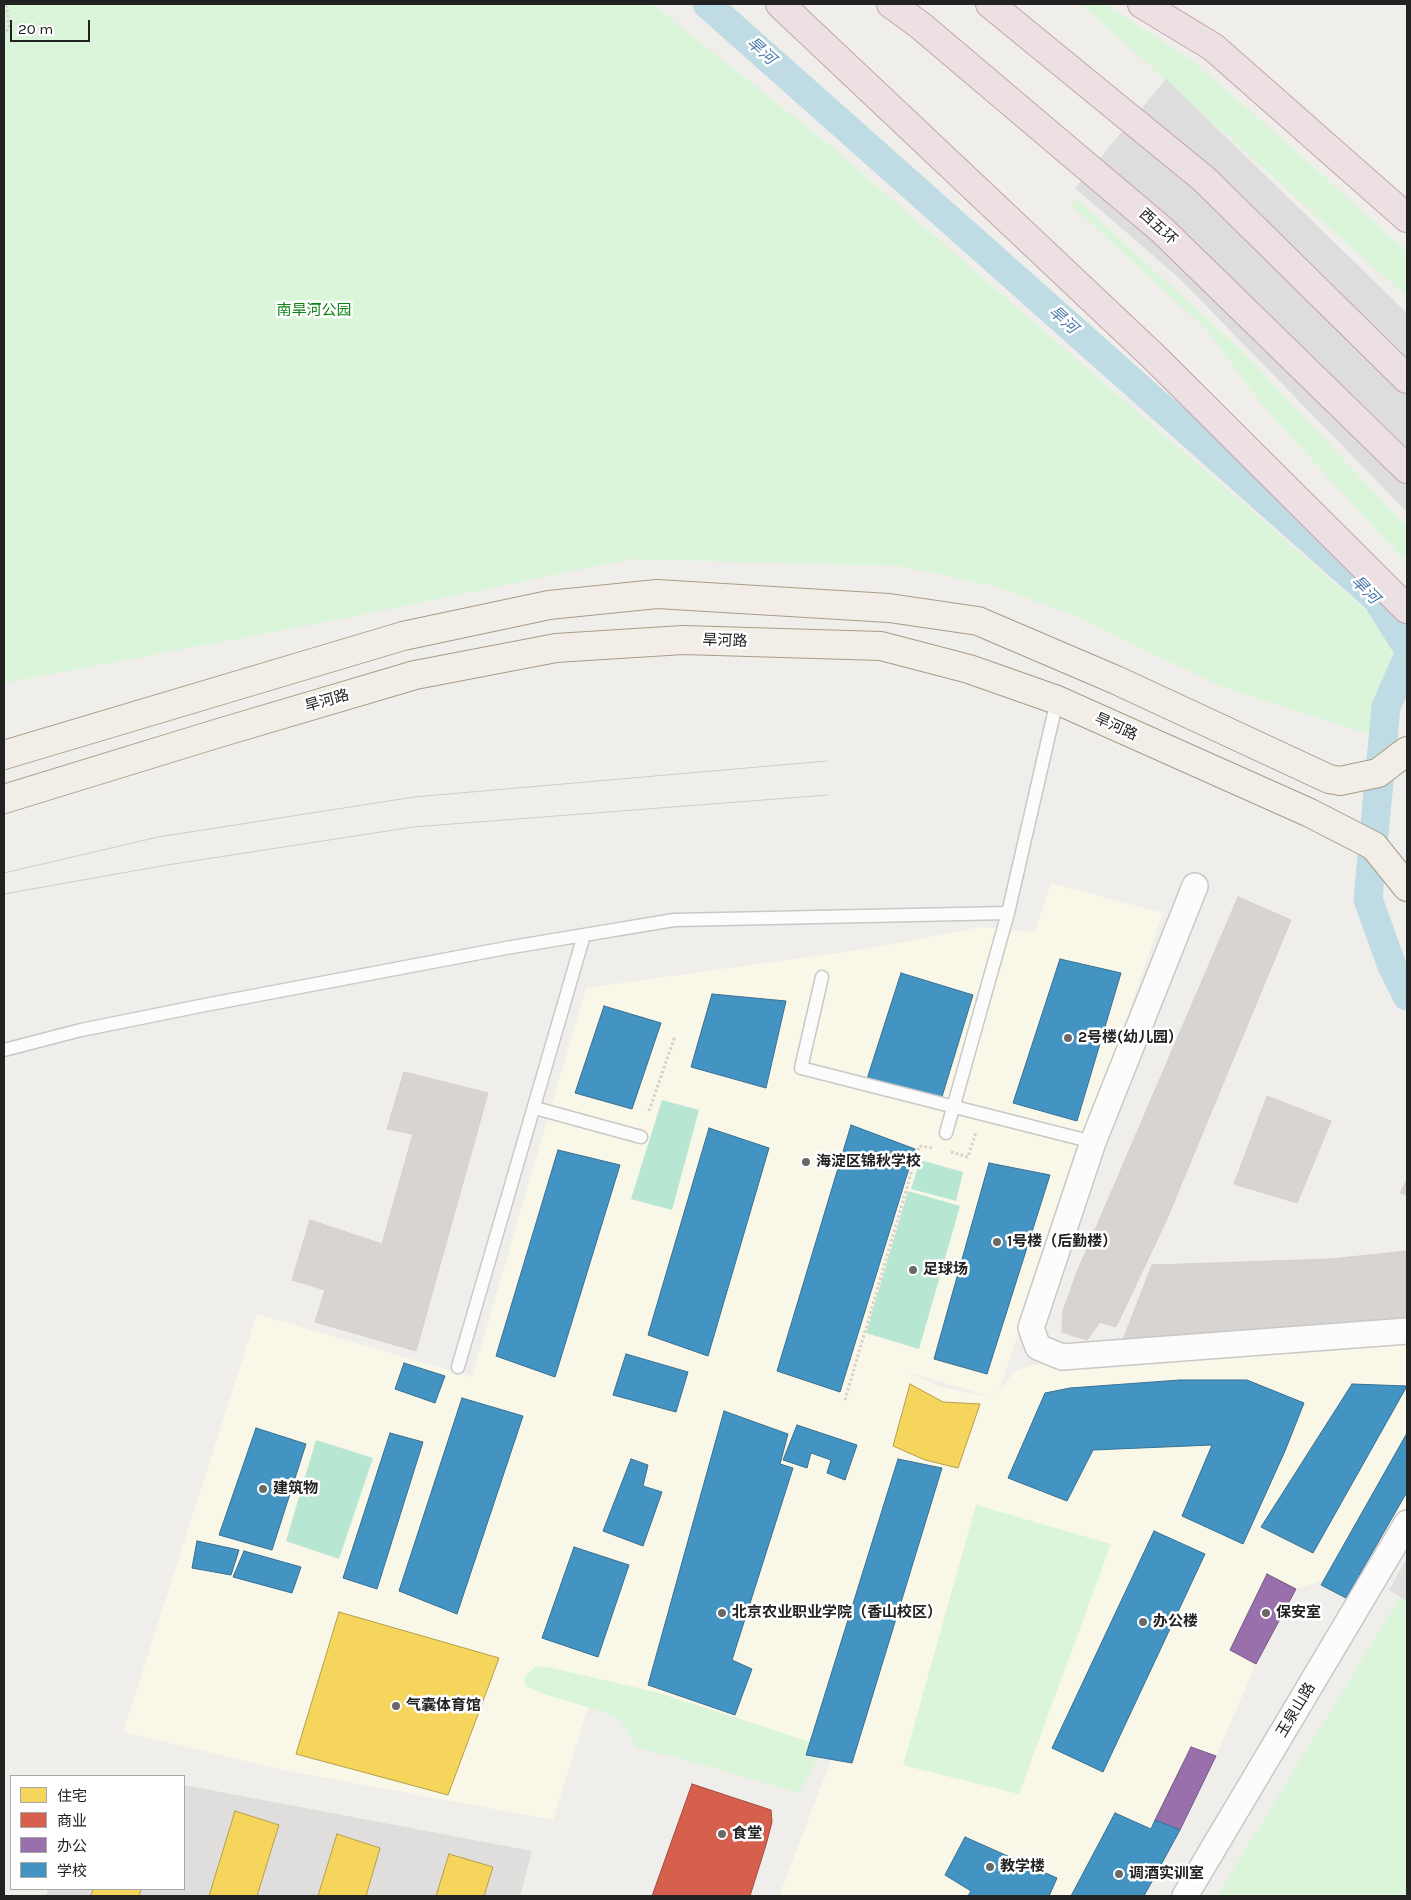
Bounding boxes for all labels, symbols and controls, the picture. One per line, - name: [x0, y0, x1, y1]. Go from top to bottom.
- scale bar: [12, 10, 92, 42]
- text: 20 m: [18, 20, 53, 38]
- water label: 旱河: [743, 33, 779, 69]
- street label: 西五环: [1135, 205, 1181, 249]
- park label: 南旱河公园: [277, 302, 351, 320]
- water label: 旱河: [1045, 302, 1081, 338]
- water label: 旱河: [1347, 572, 1383, 608]
- street label: 旱河路: [702, 631, 748, 651]
- street label: 旱河路: [303, 686, 351, 716]
- street label: 旱河路: [1092, 710, 1140, 744]
- place label: 2号楼(幼儿园）: [1078, 1029, 1183, 1047]
- marker: 2号楼(幼儿园）: [1062, 1032, 1074, 1044]
- place label: 海淀区锦秋学校: [816, 1153, 921, 1171]
- marker: 海淀区锦秋学校: [800, 1156, 812, 1168]
- place label: 1号楼（后勤楼）: [1007, 1233, 1117, 1251]
- marker: 1号楼（后勤楼）: [991, 1236, 1003, 1248]
- place label: 足球场: [923, 1261, 968, 1279]
- marker: 足球场: [907, 1264, 919, 1276]
- place label: 建筑物: [273, 1480, 318, 1498]
- marker: 建筑物: [257, 1483, 269, 1495]
- place label: 北京农业职业学院（香山校区）: [732, 1604, 942, 1622]
- place label: 保安室: [1276, 1604, 1321, 1622]
- marker: 北京农业职业学院（香山校区）: [716, 1607, 728, 1619]
- marker: 保安室: [1260, 1607, 1272, 1619]
- place label: 办公楼: [1153, 1613, 1198, 1631]
- marker: 办公楼: [1137, 1616, 1149, 1628]
- street label: 玉泉山路: [1273, 1680, 1319, 1740]
- place label: 气囊体育馆: [406, 1697, 481, 1715]
- marker: 气囊体育馆: [390, 1700, 402, 1712]
- legend: [10, 1775, 185, 1890]
- text: 住宅: [57, 1787, 87, 1805]
- text: 商业: [57, 1812, 87, 1830]
- place label: 食堂: [732, 1825, 762, 1843]
- marker: 食堂: [716, 1828, 728, 1840]
- text: 办公: [57, 1837, 87, 1855]
- place label: 教学楼: [1000, 1858, 1045, 1876]
- marker: 教学楼: [984, 1861, 996, 1873]
- text: 学校: [57, 1862, 87, 1880]
- place label: 调酒实训室: [1129, 1865, 1204, 1883]
- marker: 调酒实训室: [1113, 1868, 1125, 1880]

